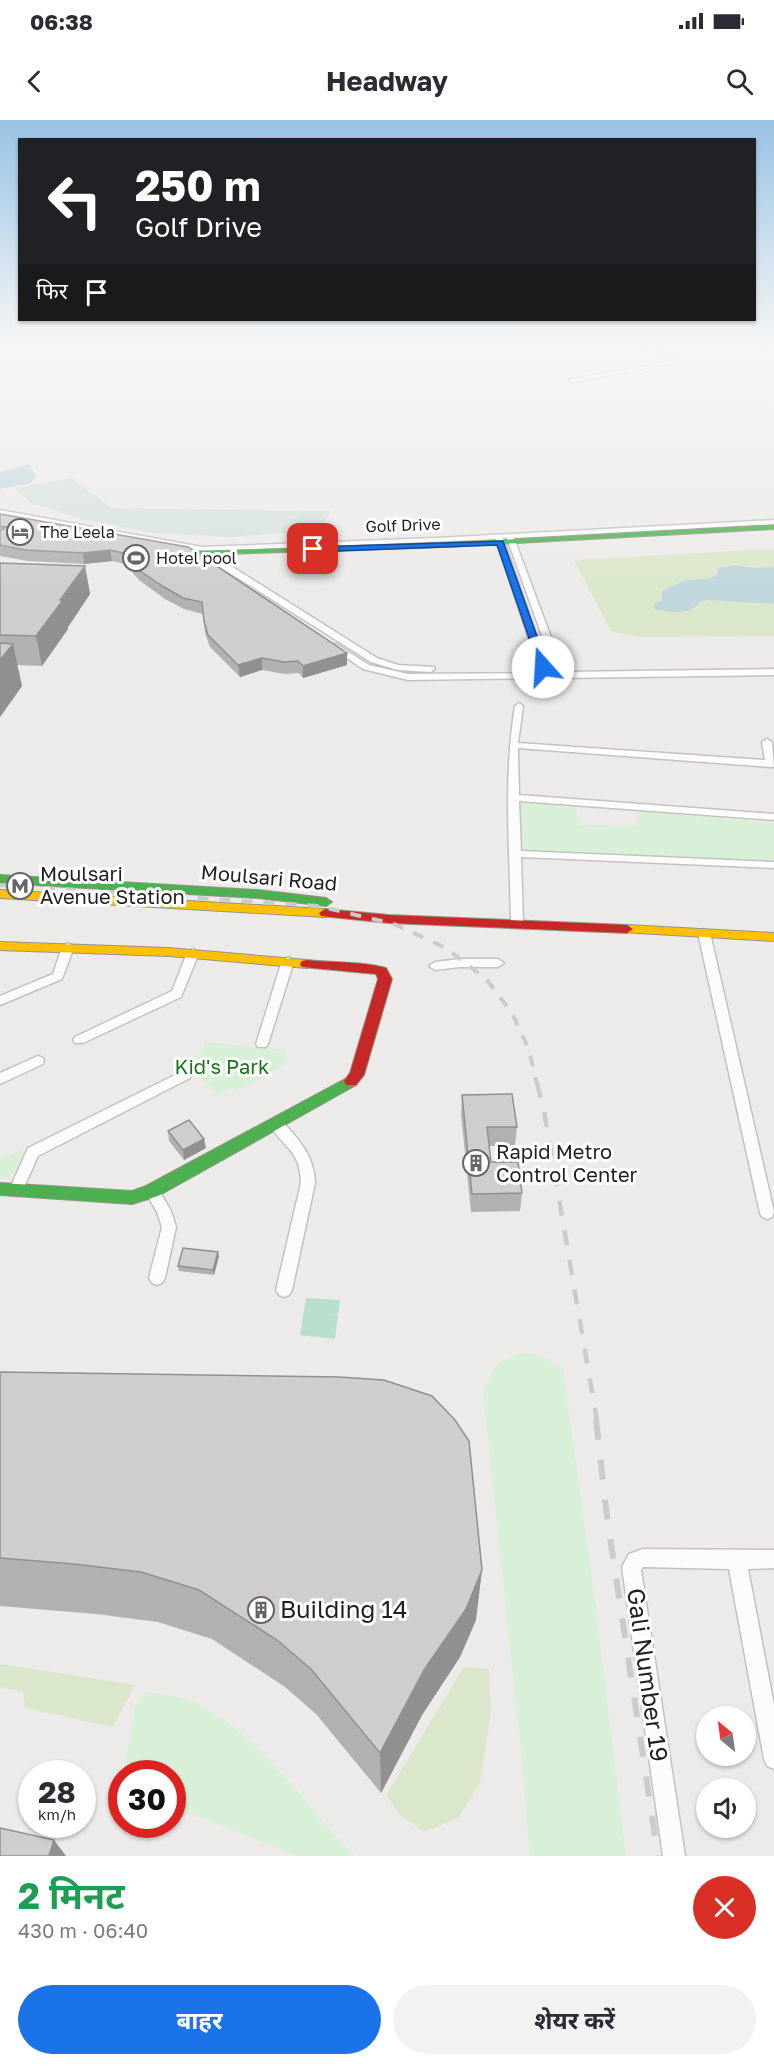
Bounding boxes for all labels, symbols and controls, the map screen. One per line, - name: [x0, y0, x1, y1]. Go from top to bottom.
- text: 06:38: [30, 8, 93, 35]
- icon: back: [18, 65, 51, 98]
- text: Headway: [326, 65, 448, 97]
- icon: search: [723, 65, 756, 98]
- text: 250 m: [135, 160, 261, 210]
- icon: left: [36, 162, 114, 240]
- text: Golf Drive: [135, 211, 262, 243]
- icon: arrive: [80, 276, 113, 309]
- text: फिर: [36, 277, 68, 304]
- street label: Golf Drive: [365, 514, 441, 536]
- hotel icon: The Leela: [5, 517, 35, 547]
- place label: The Leela: [40, 522, 115, 542]
- pin: [287, 523, 338, 574]
- icon: arrive: [296, 532, 329, 565]
- sports icon: Hotel pool: [121, 543, 151, 573]
- place label: Hotel pool: [156, 548, 237, 568]
- position arrow: [511, 635, 575, 699]
- street label: Moulsari Road: [200, 859, 338, 895]
- place label: Moulsari Avenue Station: [40, 861, 185, 908]
- metro station icon: Moulsari Avenue Station: [5, 871, 35, 901]
- park label: Kid's Park: [175, 1054, 269, 1078]
- place label: Rapid Metro Control Center: [496, 1139, 638, 1186]
- building icon: Rapid Metro Control Center: [461, 1148, 491, 1178]
- street label: Gali Number 19: [622, 1586, 675, 1763]
- place label: Building 14: [280, 1594, 407, 1623]
- building icon: Building 14: [246, 1595, 276, 1625]
- north arrow: [696, 1706, 756, 1766]
- map controls: [696, 1706, 756, 1838]
- speed limit sign: 30: [108, 1760, 186, 1838]
- text: 28: [38, 1774, 76, 1810]
- button: sound: [696, 1778, 756, 1838]
- text: km/h: [38, 1805, 76, 1823]
- text: 2 मिनट: [18, 1874, 125, 1917]
- button: close: [693, 1876, 756, 1939]
- text: 430 m · 06:40: [18, 1918, 148, 1942]
- button: बाहर: [18, 1985, 381, 2054]
- button: शेयर करें: [393, 1985, 756, 2054]

